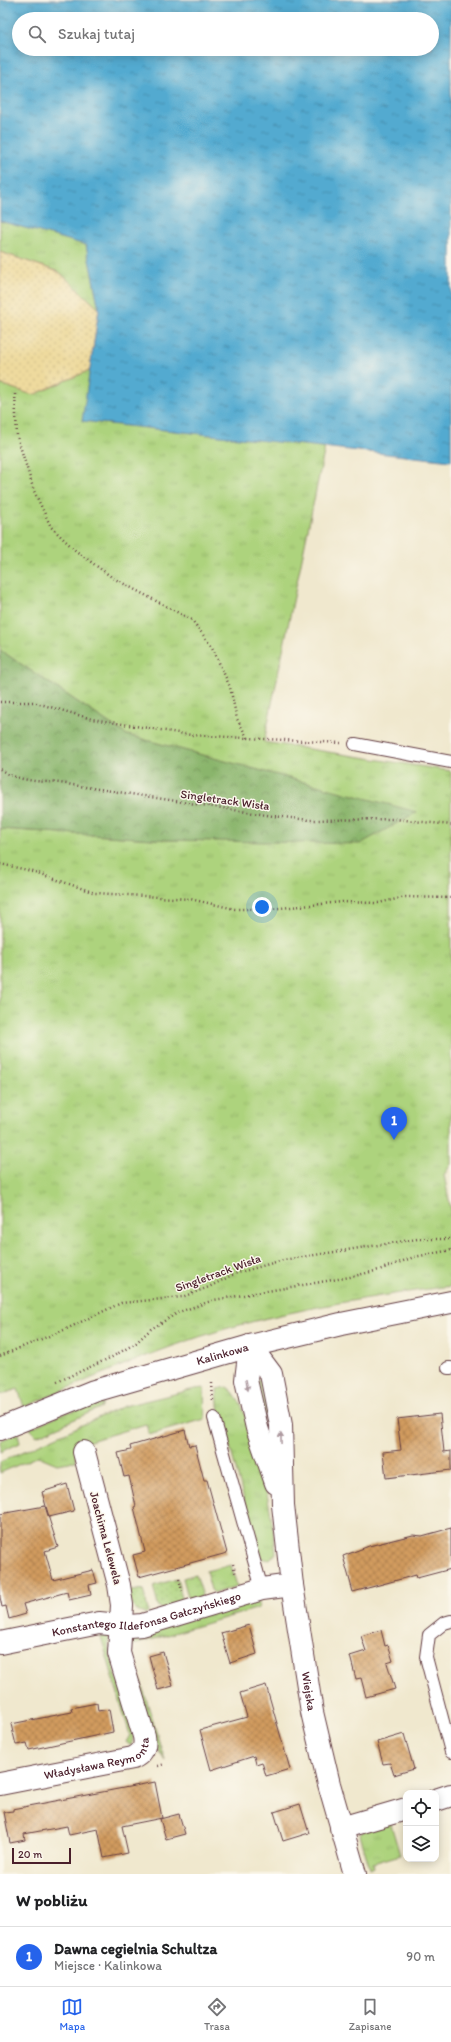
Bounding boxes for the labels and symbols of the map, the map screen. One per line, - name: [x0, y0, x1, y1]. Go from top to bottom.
- street label: Singletrack Wisła: [180, 787, 270, 813]
- your location: [252, 897, 272, 917]
- pin: 1: [381, 1107, 407, 1140]
- street label: Singletrack Wisła: [174, 1251, 263, 1295]
- street label: Kalinkowa: [195, 1340, 251, 1368]
- one-way arrow: [245, 1379, 251, 1391]
- one-way arrow: [278, 1431, 284, 1444]
- street label: Joachima Lelewela: [87, 1490, 125, 1586]
- street label: Konstantego Ildefonsa Gałczyńskiego: [51, 1589, 243, 1639]
- street label: Wiejska: [299, 1670, 319, 1713]
- street label: Władysława Reymonta: [43, 1736, 152, 1782]
- scale bar: [12, 1846, 71, 1865]

